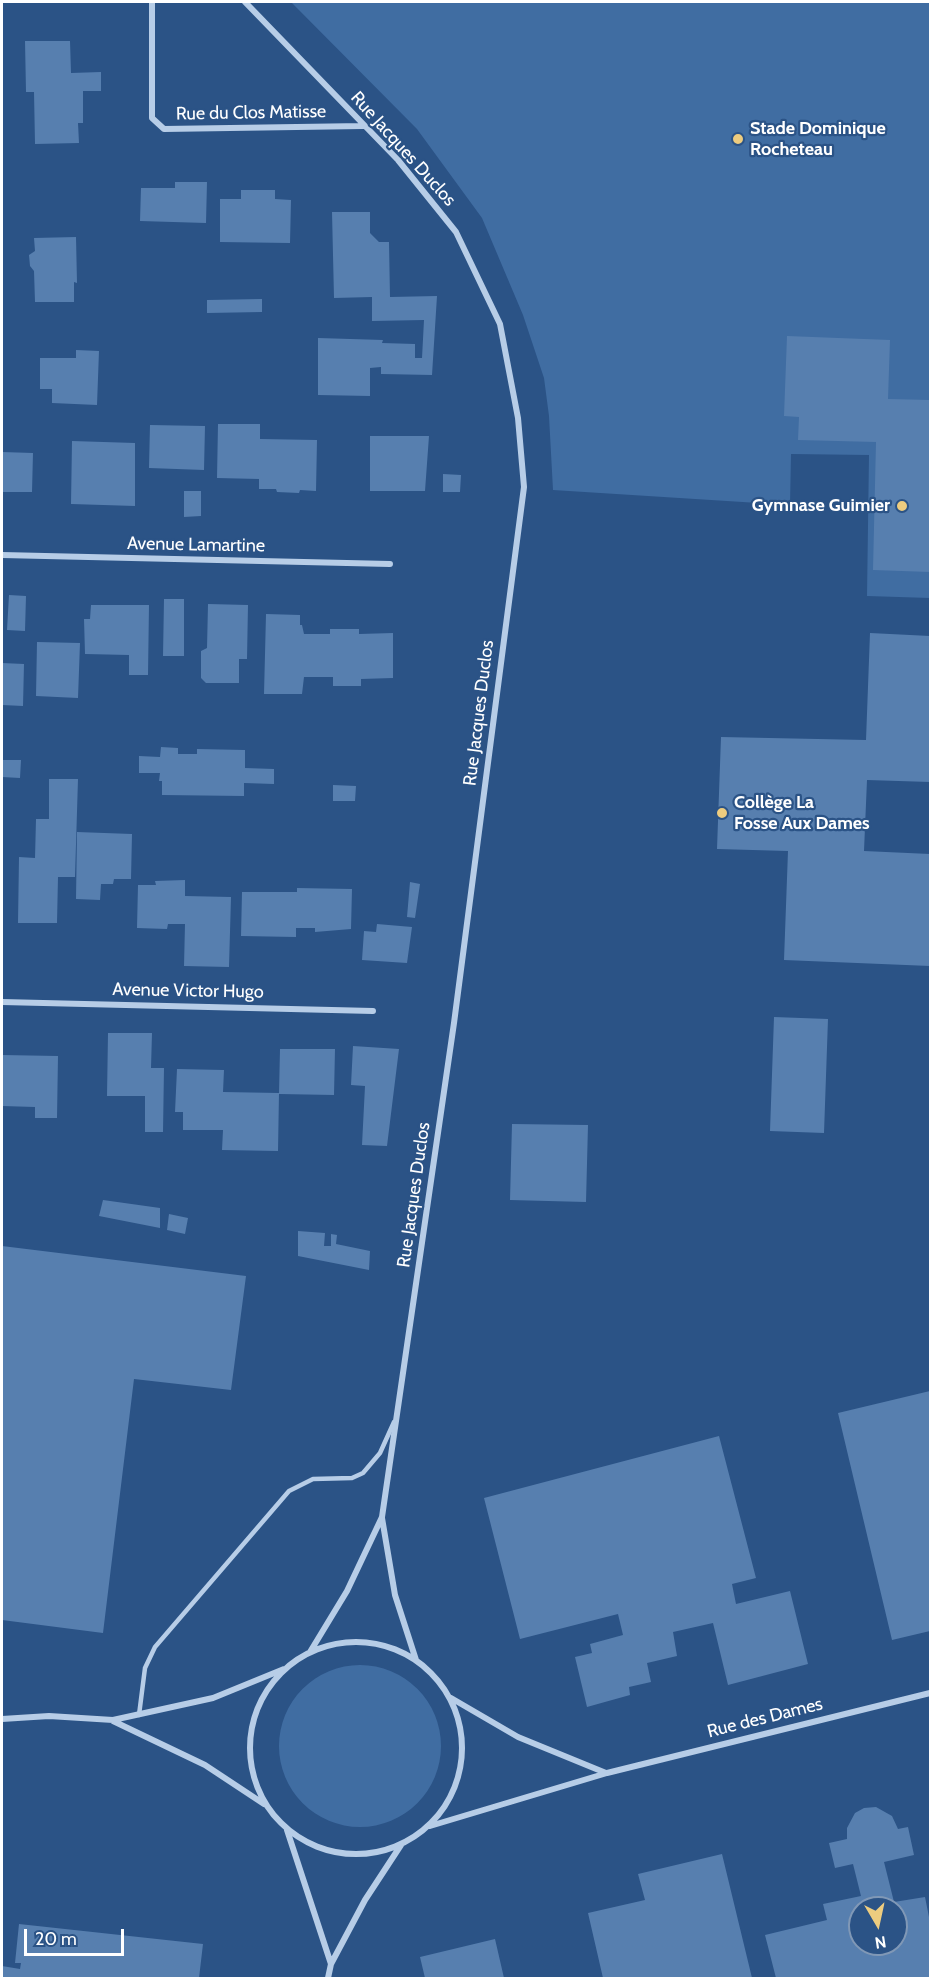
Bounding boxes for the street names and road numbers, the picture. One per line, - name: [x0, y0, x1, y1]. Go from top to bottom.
- street label: Rue Jacques Duclos: [346, 87, 460, 211]
- street label: Rue du Clos Matisse: [176, 101, 326, 125]
- street label: Avenue Lamartine: [127, 533, 265, 557]
- street label: Rue Jacques Duclos: [459, 639, 499, 787]
- street label: Avenue Victor Hugo: [112, 979, 264, 1003]
- street label: Rue Jacques Duclos: [393, 1121, 435, 1269]
- street label: Rue des Dames: [705, 1693, 825, 1743]

